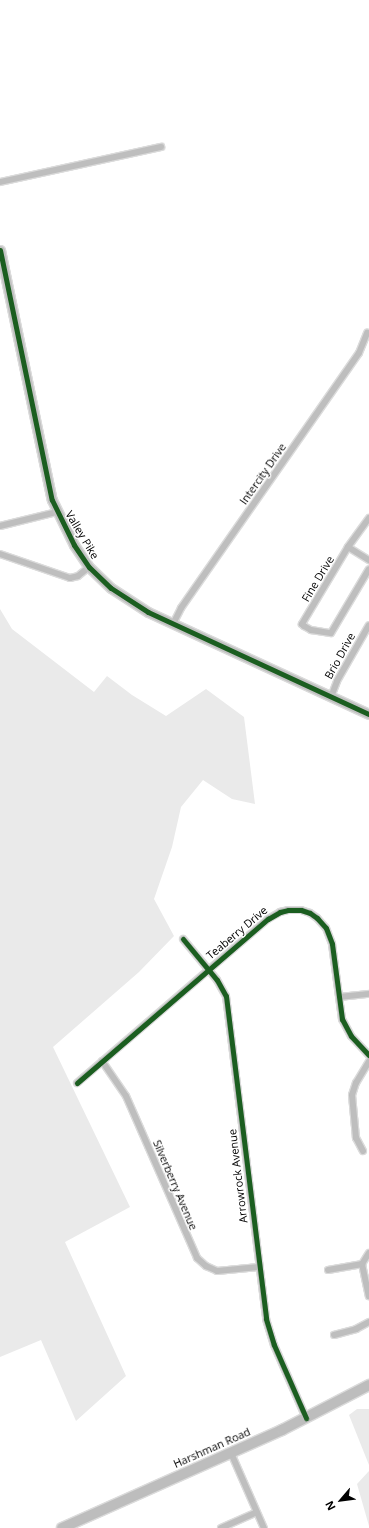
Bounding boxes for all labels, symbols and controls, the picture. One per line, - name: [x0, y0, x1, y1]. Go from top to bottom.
- street label: Intercity Drive: [237, 441, 289, 507]
- street label: Valley Pike: [62, 508, 102, 562]
- street label: Fine Drive: [299, 554, 337, 604]
- street label: Brio Drive: [322, 631, 358, 681]
- street label: Teaberry Drive: [204, 904, 270, 962]
- street label: Arrowrock Avenue: [226, 1128, 250, 1224]
- street label: Silverberry Avenue: [150, 1138, 200, 1232]
- street label: Harshman Road: [171, 1425, 253, 1471]
- north arrow: [321, 1480, 361, 1520]
- text: N: [321, 1498, 339, 1513]

